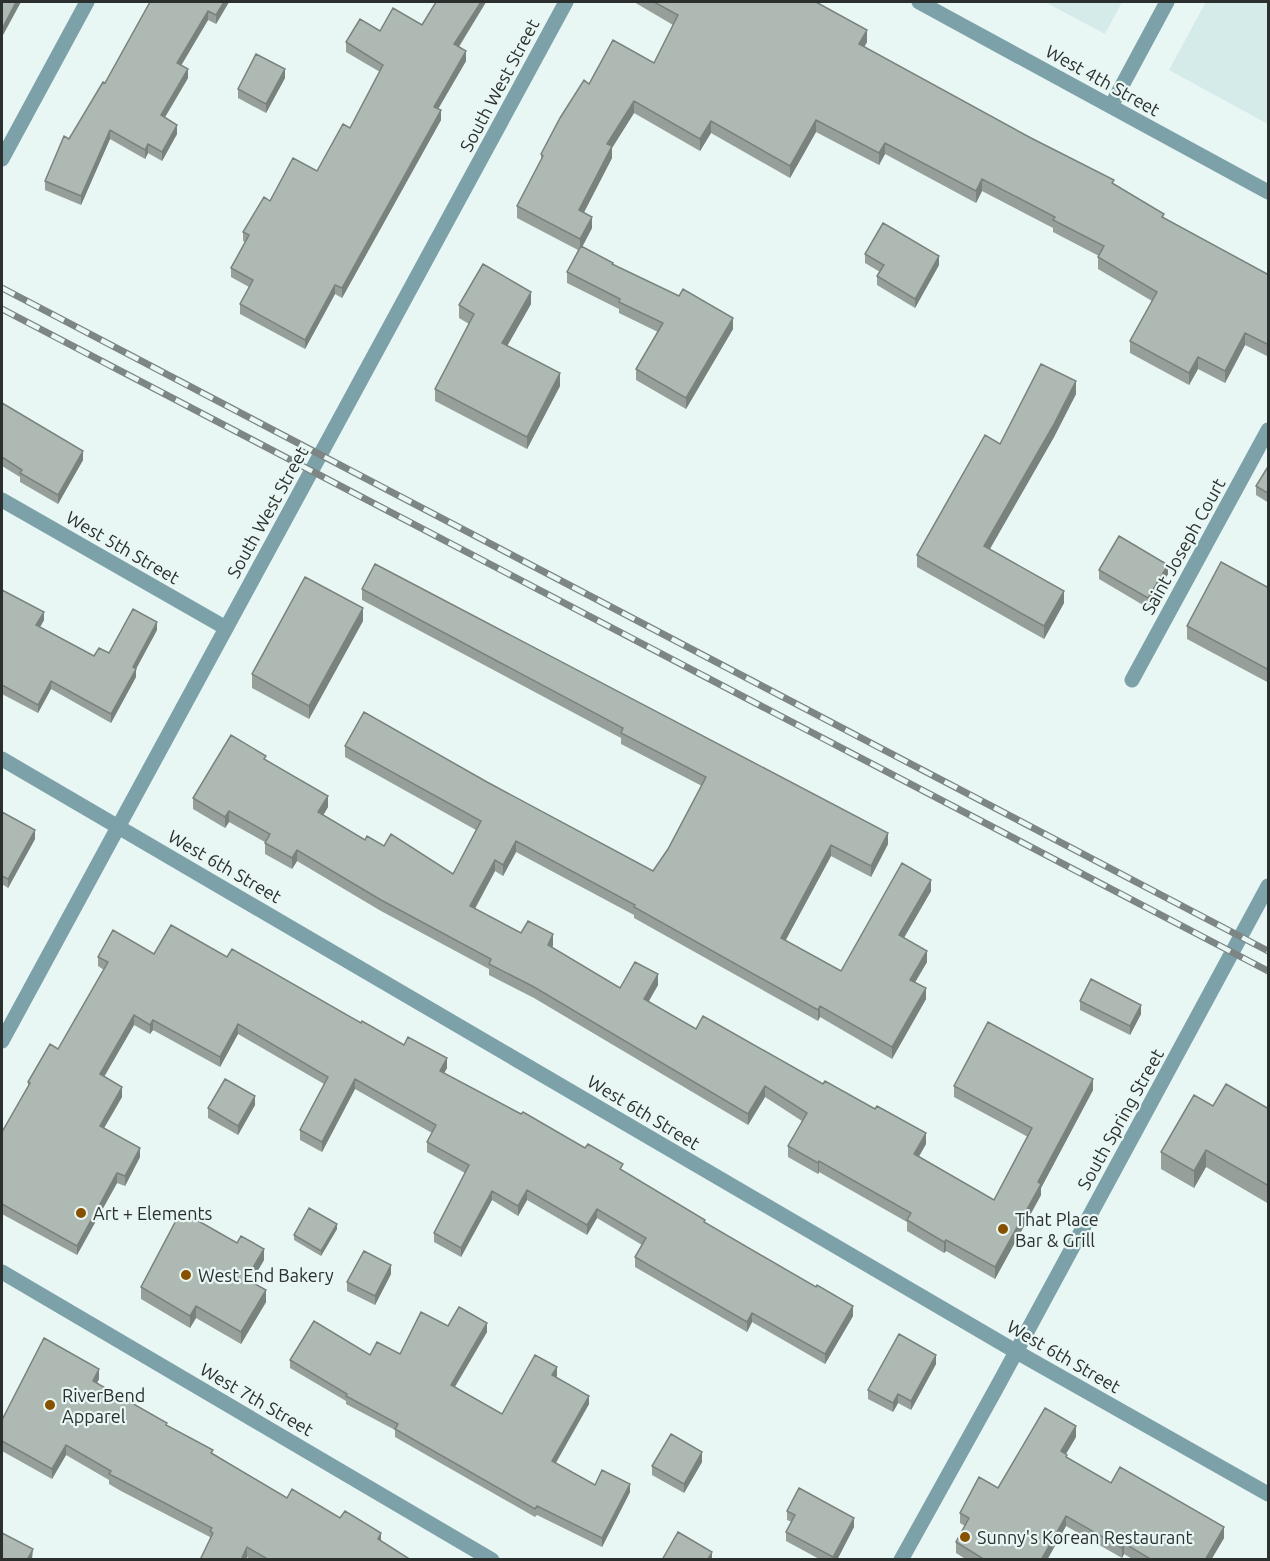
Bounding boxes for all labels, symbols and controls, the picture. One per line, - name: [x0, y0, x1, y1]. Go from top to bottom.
- street label: South West Street: [456, 15, 542, 155]
- street label: West 4th Street: [1043, 40, 1163, 120]
- street label: South West Street: [223, 443, 311, 581]
- street label: Saint Joseph Court: [1137, 475, 1229, 617]
- street label: West 5th Street: [63, 507, 183, 587]
- street label: West 6th Street: [165, 826, 285, 906]
- street label: South Spring Street: [1073, 1045, 1167, 1193]
- street label: West 6th Street: [584, 1071, 704, 1153]
- place label: Art + Elements: [93, 1203, 213, 1223]
- marker: Art + Elements: [74, 1206, 88, 1220]
- place label: That Place Bar & Grill: [1015, 1209, 1099, 1250]
- marker: That Place Bar & Grill: [996, 1222, 1010, 1236]
- place label: West End Bakery: [198, 1265, 334, 1285]
- marker: West End Bakery: [179, 1268, 193, 1282]
- street label: West 6th Street: [1004, 1316, 1124, 1396]
- street label: West 7th Street: [197, 1359, 317, 1439]
- place label: RiverBend Apparel: [62, 1385, 145, 1426]
- marker: RiverBend Apparel: [43, 1398, 57, 1412]
- place label: Sunny's Korean Restaurant: [977, 1527, 1193, 1547]
- marker: Sunny's Korean Restaurant: [958, 1530, 972, 1544]

